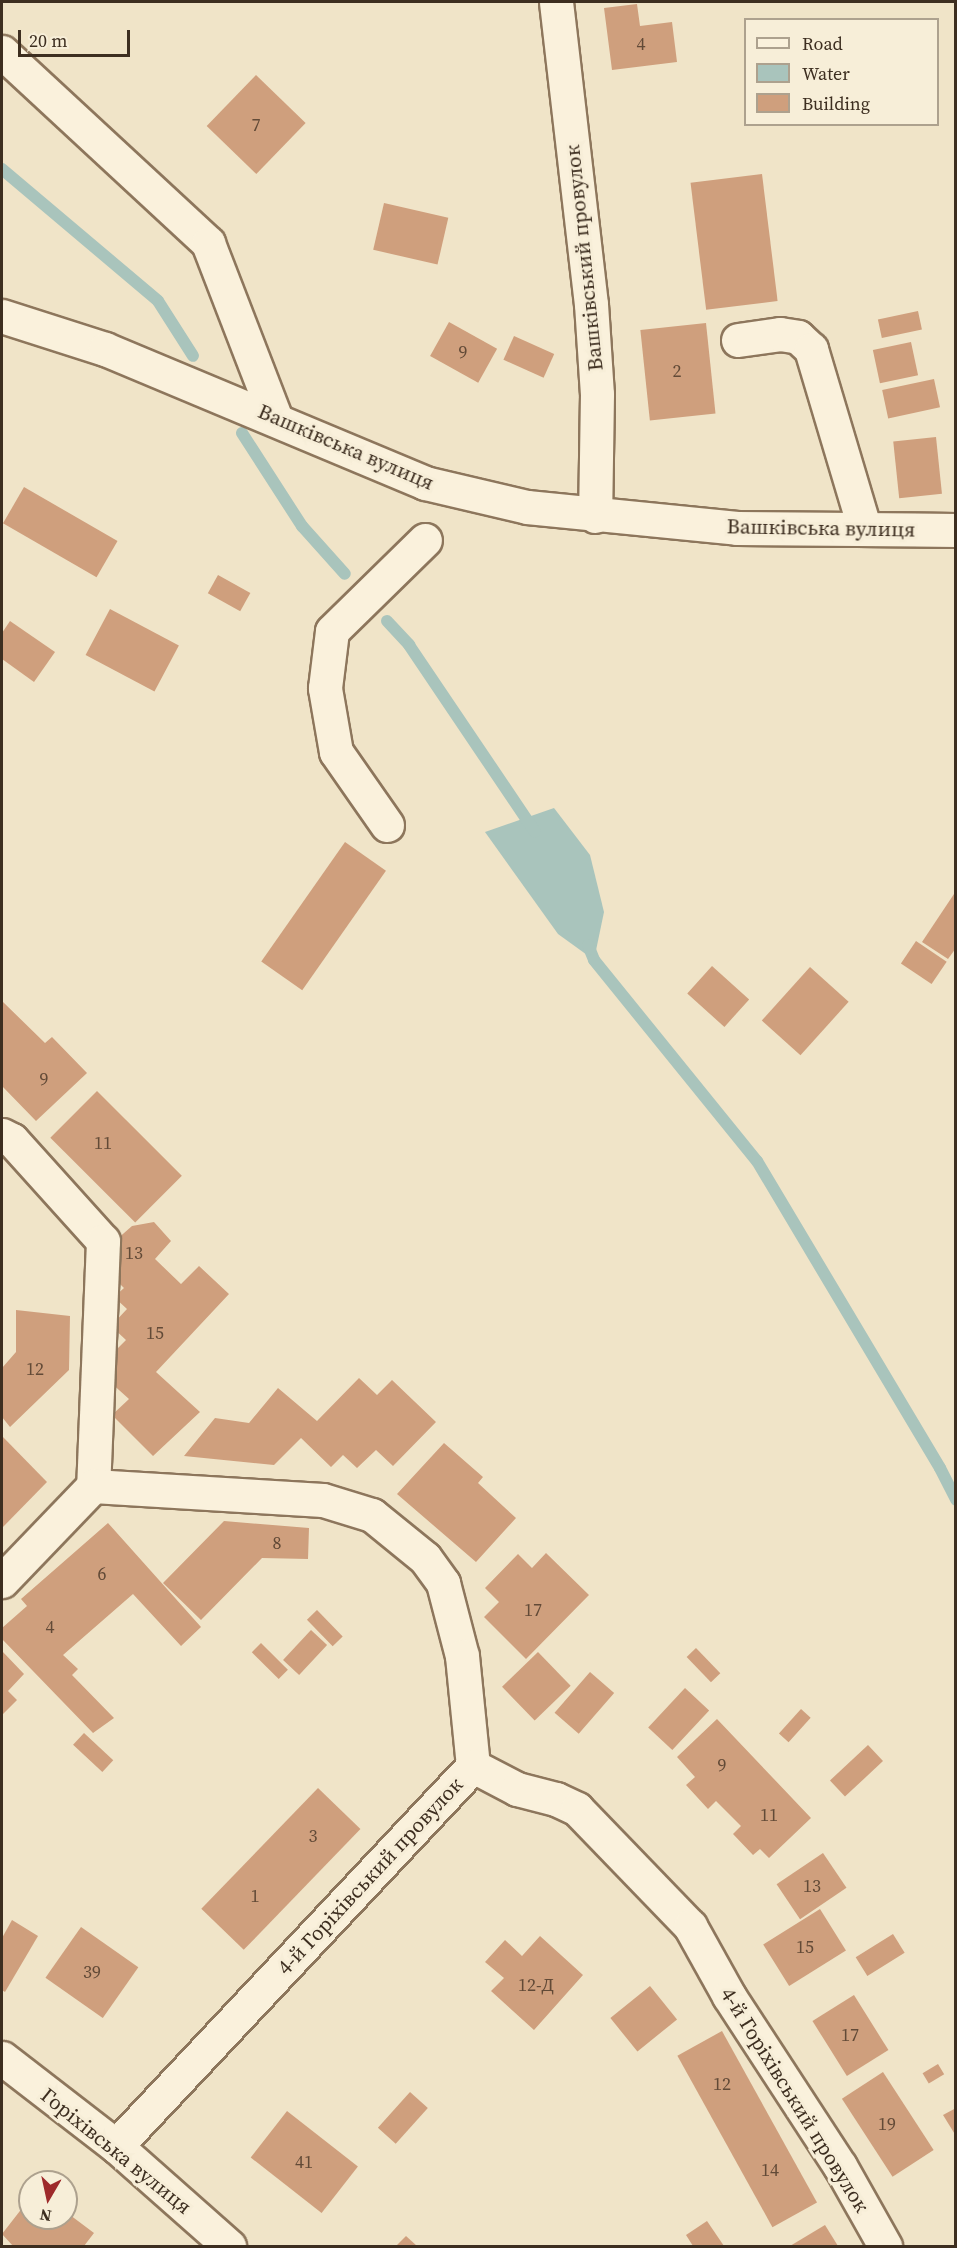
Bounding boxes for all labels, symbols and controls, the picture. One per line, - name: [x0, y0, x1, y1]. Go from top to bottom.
- scale bar: [21, 18, 134, 56]
- legend: [744, 18, 939, 126]
- text: 20 m: [29, 28, 67, 53]
- text: Road: [802, 31, 843, 56]
- house number: 4: [637, 33, 645, 55]
- text: Water: [802, 61, 850, 86]
- text: Building: [802, 91, 870, 116]
- house number: 7: [252, 114, 260, 136]
- street label: Вашківський провулок: [560, 144, 608, 372]
- house number: 9: [459, 341, 467, 363]
- house number: 2: [673, 360, 681, 382]
- street label: Вашківська вулиця: [254, 399, 438, 495]
- street label: Вашківська вулиця: [726, 514, 916, 542]
- house number: 9: [40, 1068, 48, 1090]
- house number: 11: [94, 1132, 112, 1154]
- house number: 13: [125, 1242, 143, 1264]
- house number: 15: [146, 1322, 164, 1344]
- house number: 12: [26, 1358, 44, 1380]
- house number: 8: [273, 1532, 281, 1554]
- house number: 6: [98, 1563, 106, 1585]
- house number: 17: [524, 1599, 542, 1621]
- house number: 4: [46, 1616, 54, 1638]
- house number: 9: [718, 1754, 726, 1776]
- street label: 4-й Горіхівський провулок: [272, 1772, 468, 1980]
- house number: 11: [760, 1804, 778, 1826]
- house number: 3: [309, 1825, 317, 1847]
- house number: 13: [803, 1875, 821, 1897]
- house number: 1: [251, 1885, 259, 1907]
- house number: 15: [796, 1936, 814, 1958]
- house number: 39: [83, 1961, 101, 1983]
- house number: 12-Д: [518, 1974, 554, 1996]
- street label: 4-й Горіхівський провулок: [715, 1983, 875, 2217]
- house number: 17: [841, 2024, 859, 2046]
- house number: 12: [713, 2073, 731, 2095]
- street label: Горіхівська вулиця: [36, 2083, 196, 2219]
- house number: 19: [878, 2113, 896, 2135]
- house number: 41: [295, 2151, 313, 2173]
- house number: 14: [761, 2159, 779, 2181]
- north arrow: [18, 2170, 78, 2230]
- text: N: [38, 2204, 53, 2228]

